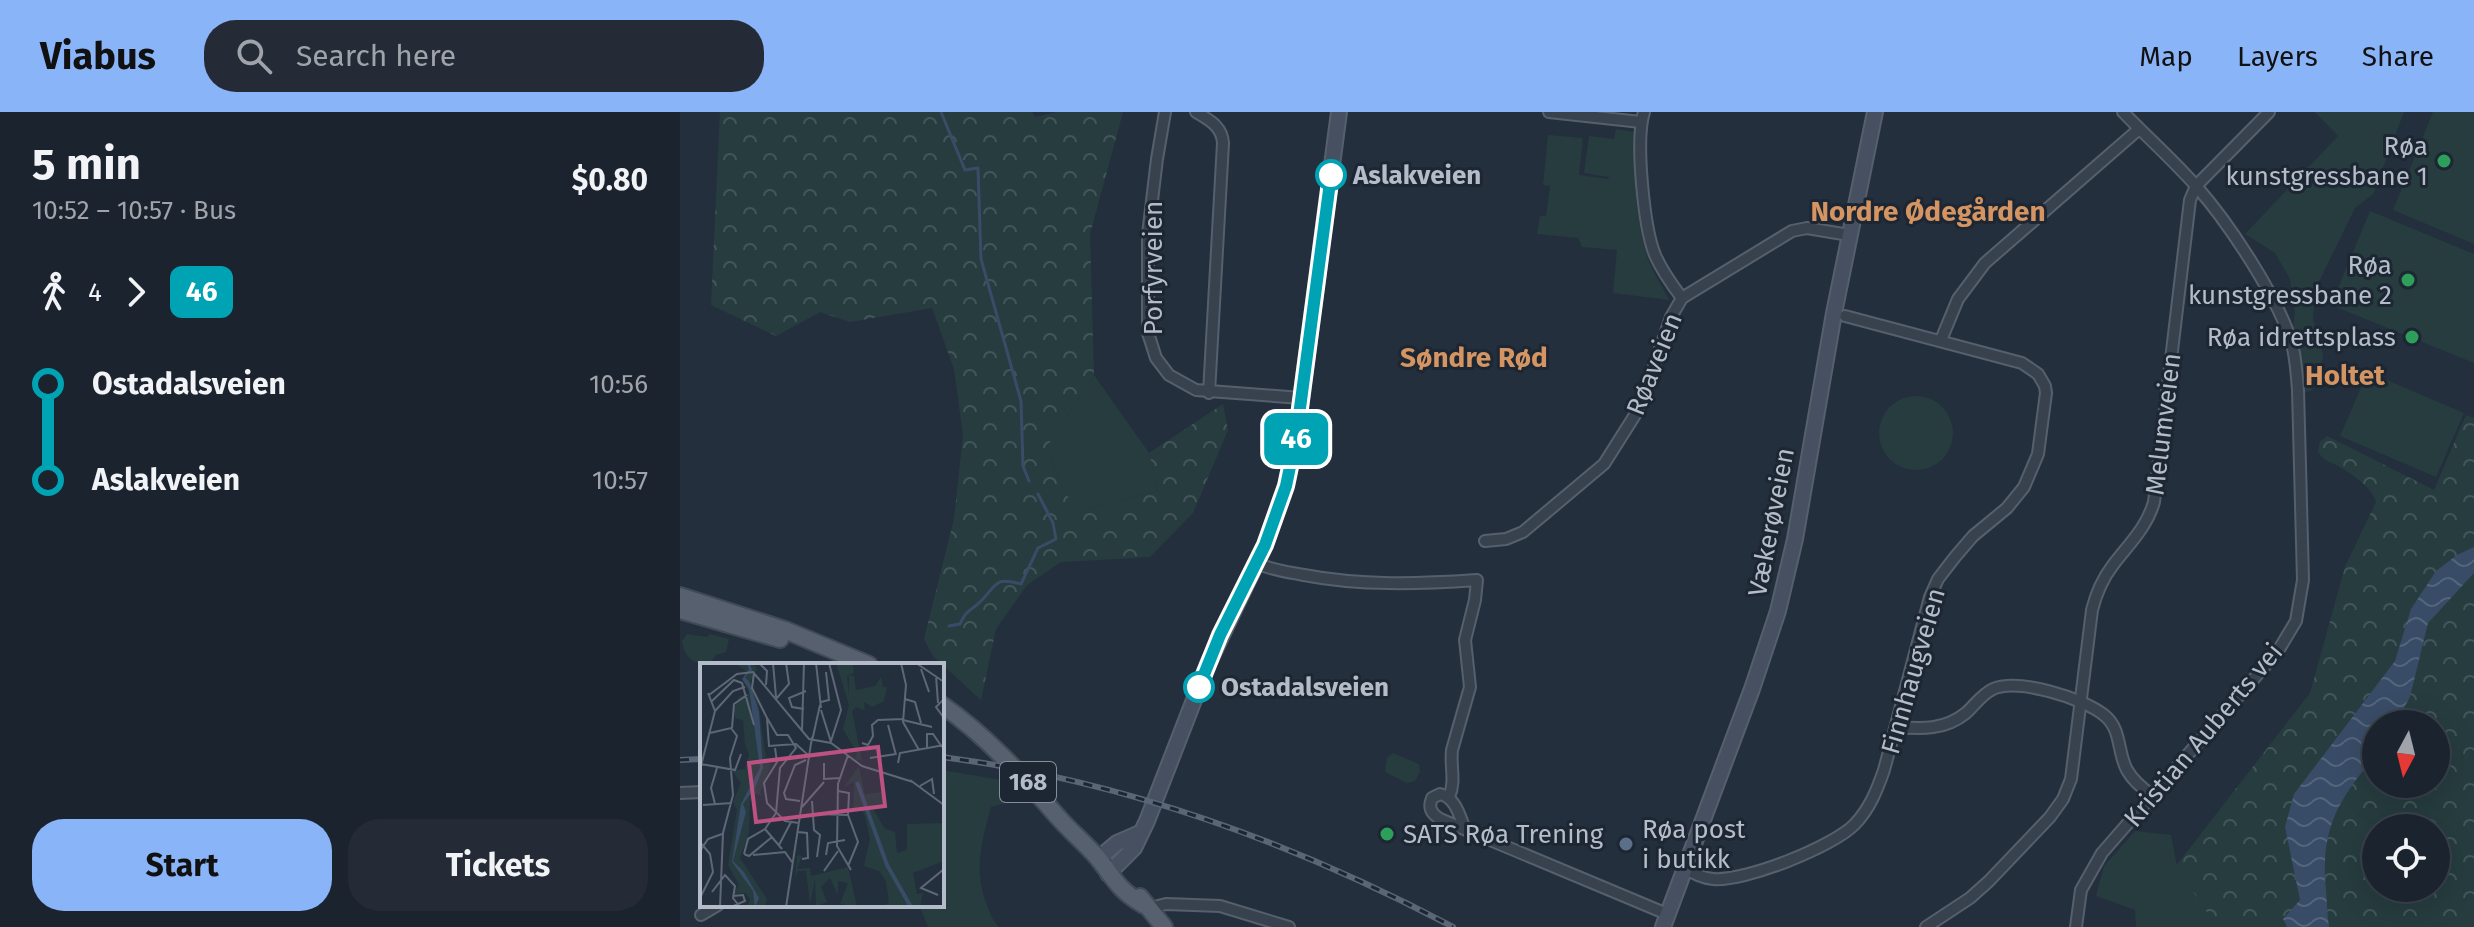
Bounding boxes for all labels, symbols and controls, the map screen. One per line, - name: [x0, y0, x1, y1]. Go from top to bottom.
- search box: [204, 20, 764, 92]
- text: Viabus: [40, 33, 156, 79]
- icon: search: [232, 34, 276, 78]
- text: Search here: [296, 38, 456, 74]
- text: Map: [2139, 40, 2193, 73]
- text: Layers: [2237, 40, 2318, 73]
- text: Share: [2362, 40, 2434, 73]
- place label: Røa kunstgressbane 1: [2226, 131, 2428, 192]
- text: 5 min: [32, 138, 141, 191]
- marker: Røa kunstgressbane 1: [2435, 152, 2453, 170]
- marker: Aslakveien: [1316, 160, 1346, 190]
- place label: Aslakveien: [1352, 160, 1481, 191]
- text: $0.80: [572, 162, 648, 198]
- text: 10:52 – 10:57 · Bus: [32, 195, 236, 226]
- district label: Nordre Ødegården: [1810, 195, 2046, 228]
- street label: Porfyrveien: [1138, 201, 1169, 335]
- place label: Røa kunstgressbane 2: [2188, 250, 2392, 311]
- icon: walk: [32, 270, 76, 314]
- icon: forward: [114, 270, 158, 314]
- marker: Røa kunstgressbane 2: [2399, 271, 2417, 289]
- text: 46: [186, 275, 217, 308]
- text: 4: [88, 277, 102, 308]
- street label: Røaveien: [1620, 308, 1689, 420]
- place label: Røa idrettsplass: [2207, 322, 2396, 353]
- marker: Røa idrettsplass: [2403, 328, 2421, 346]
- district label: Søndre Rød: [1400, 341, 1548, 374]
- street label: Melumveien: [2139, 351, 2188, 497]
- district label: Holtet: [2305, 359, 2386, 392]
- text: Ostadalsveien: [92, 366, 286, 402]
- text: 10:56: [589, 369, 648, 400]
- line badge: 46: [1260, 413, 1332, 465]
- text: 46: [1280, 422, 1312, 455]
- street label: Vækerøveien: [1742, 445, 1801, 599]
- text: Aslakveien: [92, 462, 240, 498]
- text: 10:57: [592, 465, 648, 496]
- street label: Finnhaugveien: [1875, 585, 1952, 758]
- street label: Kristian Auberts vei: [2118, 637, 2289, 833]
- inset map: [700, 663, 944, 907]
- marker: Ostadalsveien: [1184, 672, 1214, 702]
- place label: Ostadalsveien: [1221, 672, 1389, 703]
- north arrow: [2362, 710, 2450, 798]
- map controls: [2362, 710, 2450, 902]
- road number: 168: [1000, 762, 1056, 802]
- place label: Røa post i butikk: [1642, 814, 1746, 875]
- button: locate: [2362, 814, 2450, 902]
- button: Start: [32, 819, 332, 911]
- button: Tickets: [348, 819, 648, 911]
- place label: SATS Røa Trening: [1403, 819, 1604, 850]
- marker: SATS Røa Trening: [1378, 825, 1396, 843]
- marker: Røa post i butikk: [1617, 835, 1635, 853]

